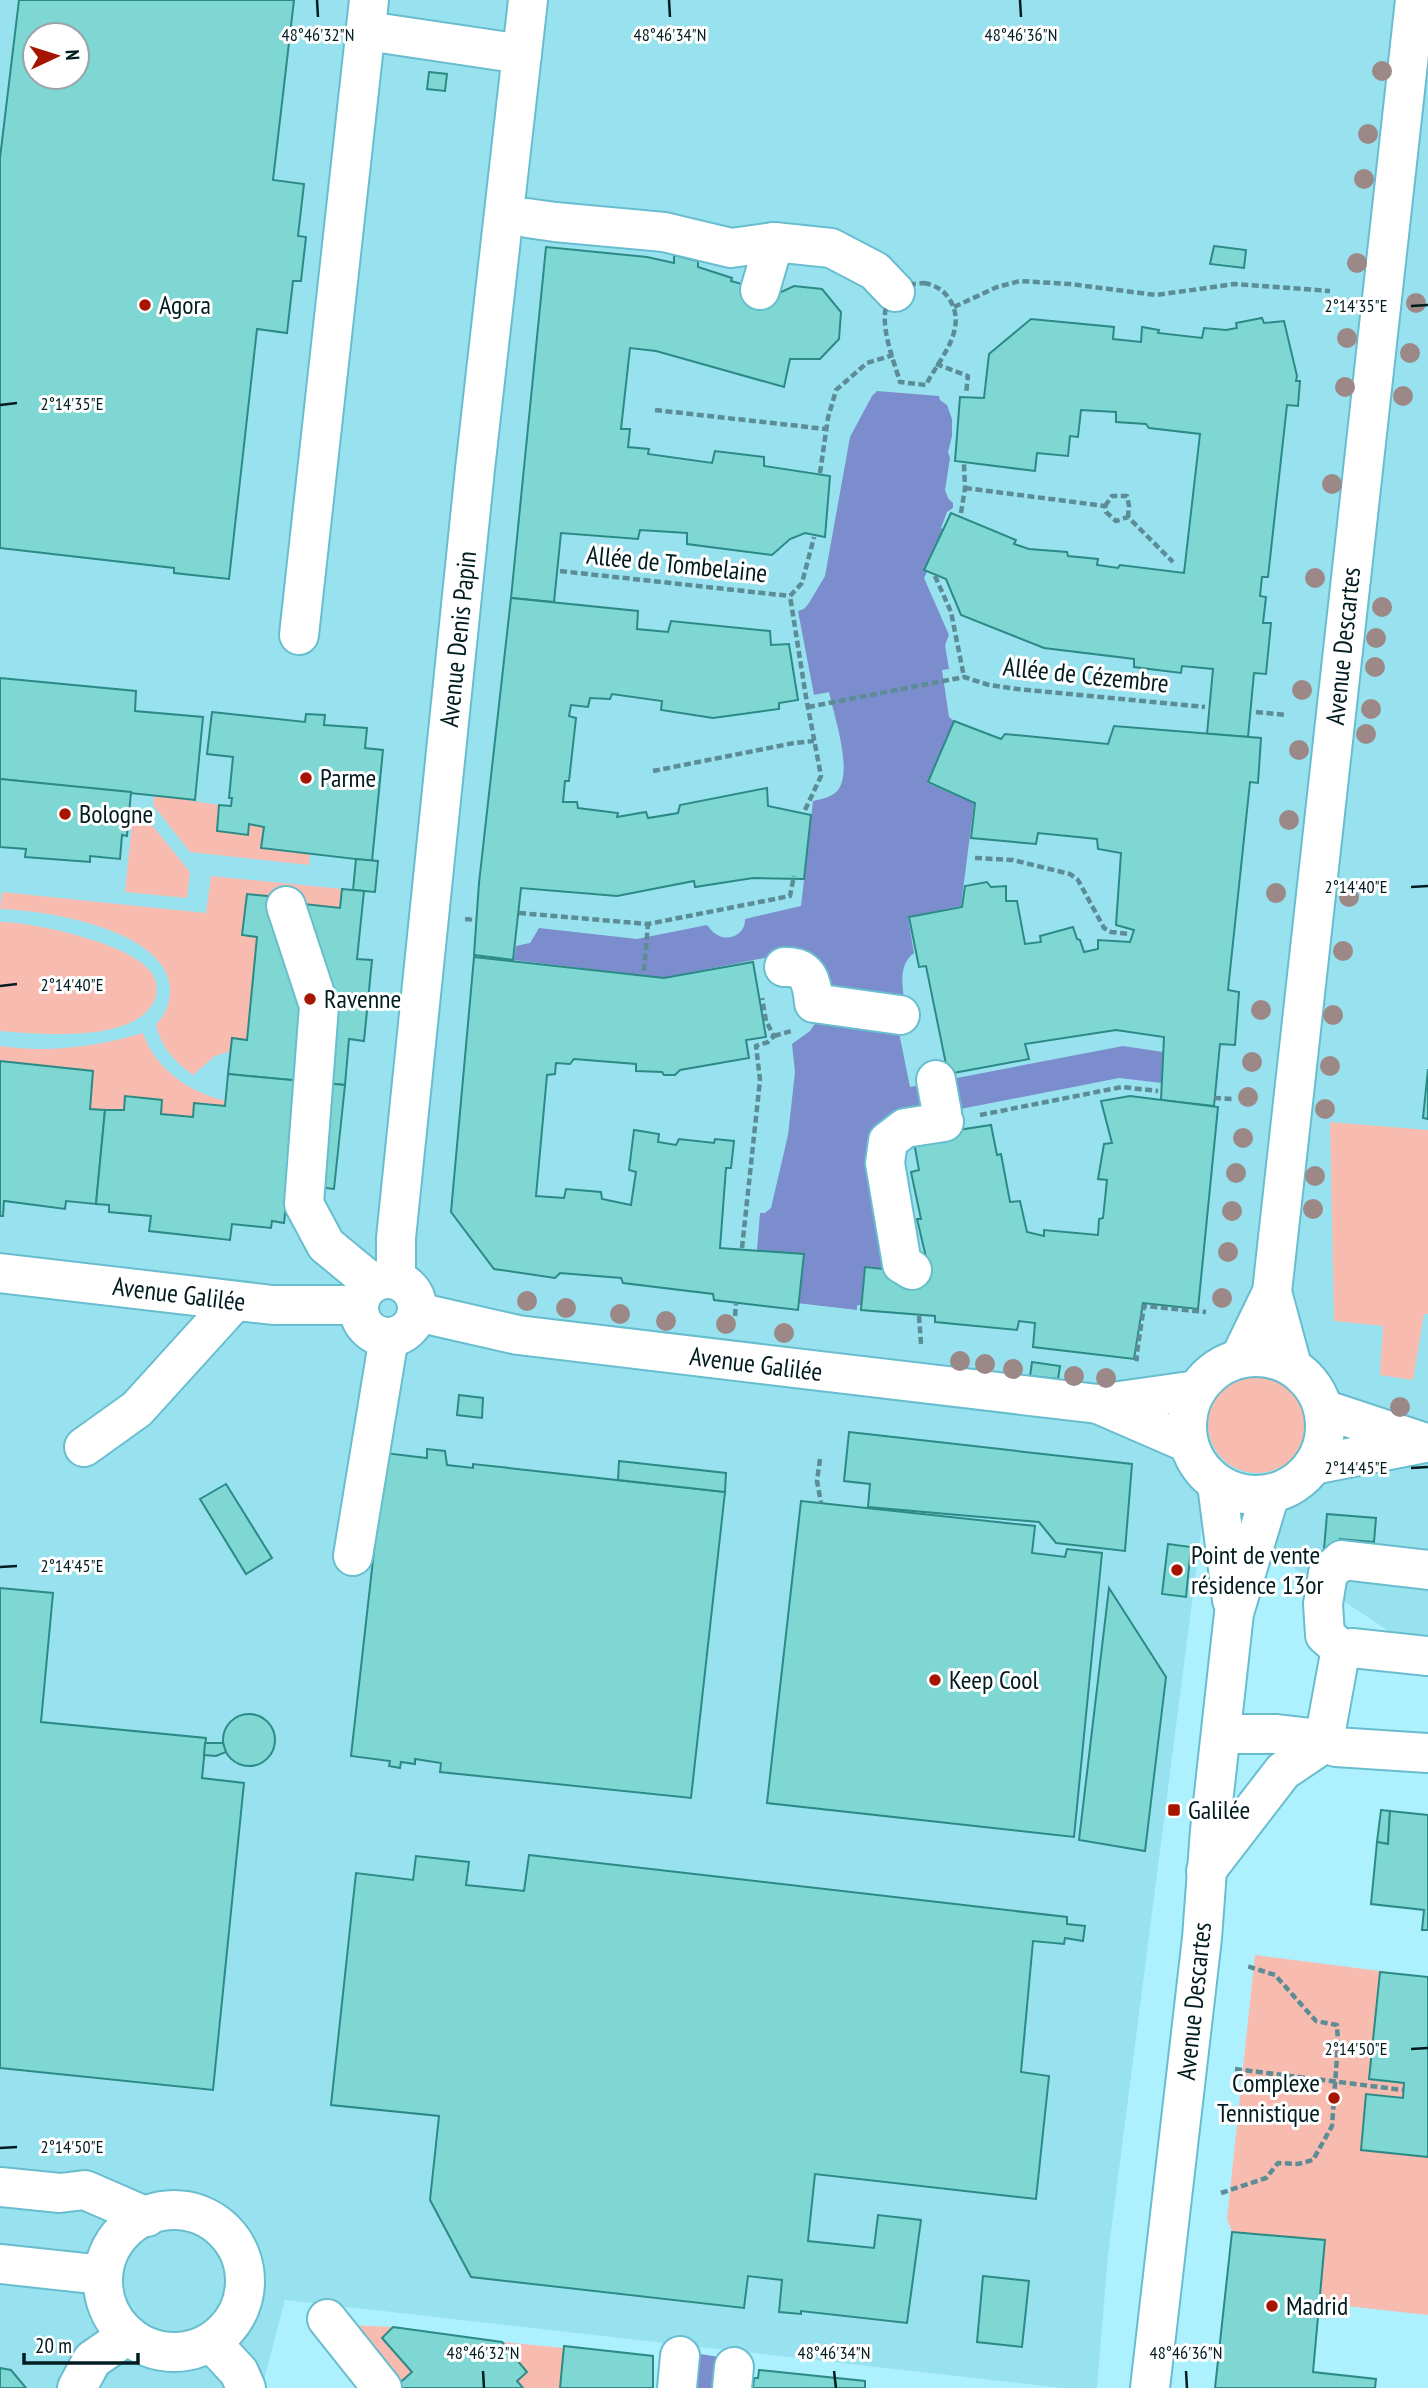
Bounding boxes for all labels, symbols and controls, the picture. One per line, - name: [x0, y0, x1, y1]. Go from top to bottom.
- north arrow: [21, 21, 91, 91]
- text: 48°46'32"N: [282, 23, 354, 46]
- text: 48°46'34"N: [634, 23, 706, 46]
- text: 48°46'36"N: [985, 23, 1057, 46]
- text: N: [61, 49, 85, 61]
- place label: Agora: [159, 288, 211, 321]
- text: 2°14'35"E: [1325, 294, 1387, 317]
- marker: Agora: [137, 297, 153, 313]
- text: 2°14'35"E: [41, 392, 103, 415]
- street label: Allée de Tombelaine: [585, 538, 769, 589]
- street label: Avenue Denis Papin: [432, 549, 483, 729]
- street label: Avenue Descartes: [1318, 565, 1367, 726]
- street label: Allée de Cézembre: [1002, 649, 1170, 700]
- place label: Parme: [320, 761, 376, 794]
- marker: Parme: [298, 770, 314, 786]
- place label: Bologne: [79, 797, 153, 830]
- marker: Bologne: [57, 806, 73, 822]
- text: 2°14'40"E: [1325, 875, 1387, 898]
- text: 2°14'40"E: [41, 973, 103, 996]
- place label: Ravenne: [324, 982, 401, 1015]
- marker: Ravenne: [302, 991, 318, 1007]
- street label: Avenue Galilée: [111, 1269, 247, 1318]
- street label: Avenue Galilée: [688, 1339, 824, 1388]
- text: 2°14'45"E: [1325, 1456, 1387, 1479]
- place label: Point de vente résidence 13or: [1191, 1538, 1324, 1601]
- text: 2°14'45"E: [41, 1554, 103, 1577]
- marker: Point de vente résidence 13or: [1169, 1562, 1185, 1578]
- place label: Keep Cool: [949, 1663, 1039, 1696]
- marker: Keep Cool: [927, 1672, 943, 1688]
- place label: Galilée: [1188, 1793, 1250, 1826]
- marker: Galilée: [1166, 1802, 1182, 1818]
- street label: Avenue Descartes: [1169, 1920, 1218, 2081]
- text: 2°14'50"E: [1325, 2037, 1387, 2060]
- place label: Complexe Tennistique: [1217, 2066, 1320, 2129]
- marker: Complexe Tennistique: [1326, 2090, 1342, 2106]
- text: 2°14'50"E: [41, 2135, 103, 2158]
- place label: Madrid: [1286, 2289, 1348, 2322]
- marker: Madrid: [1264, 2298, 1280, 2314]
- scale bar: [24, 2322, 138, 2366]
- text: 20 m: [35, 2332, 72, 2359]
- text: 48°46'32"N: [447, 2341, 519, 2364]
- text: 48°46'34"N: [798, 2341, 870, 2364]
- text: 48°46'36"N: [1150, 2341, 1222, 2364]

